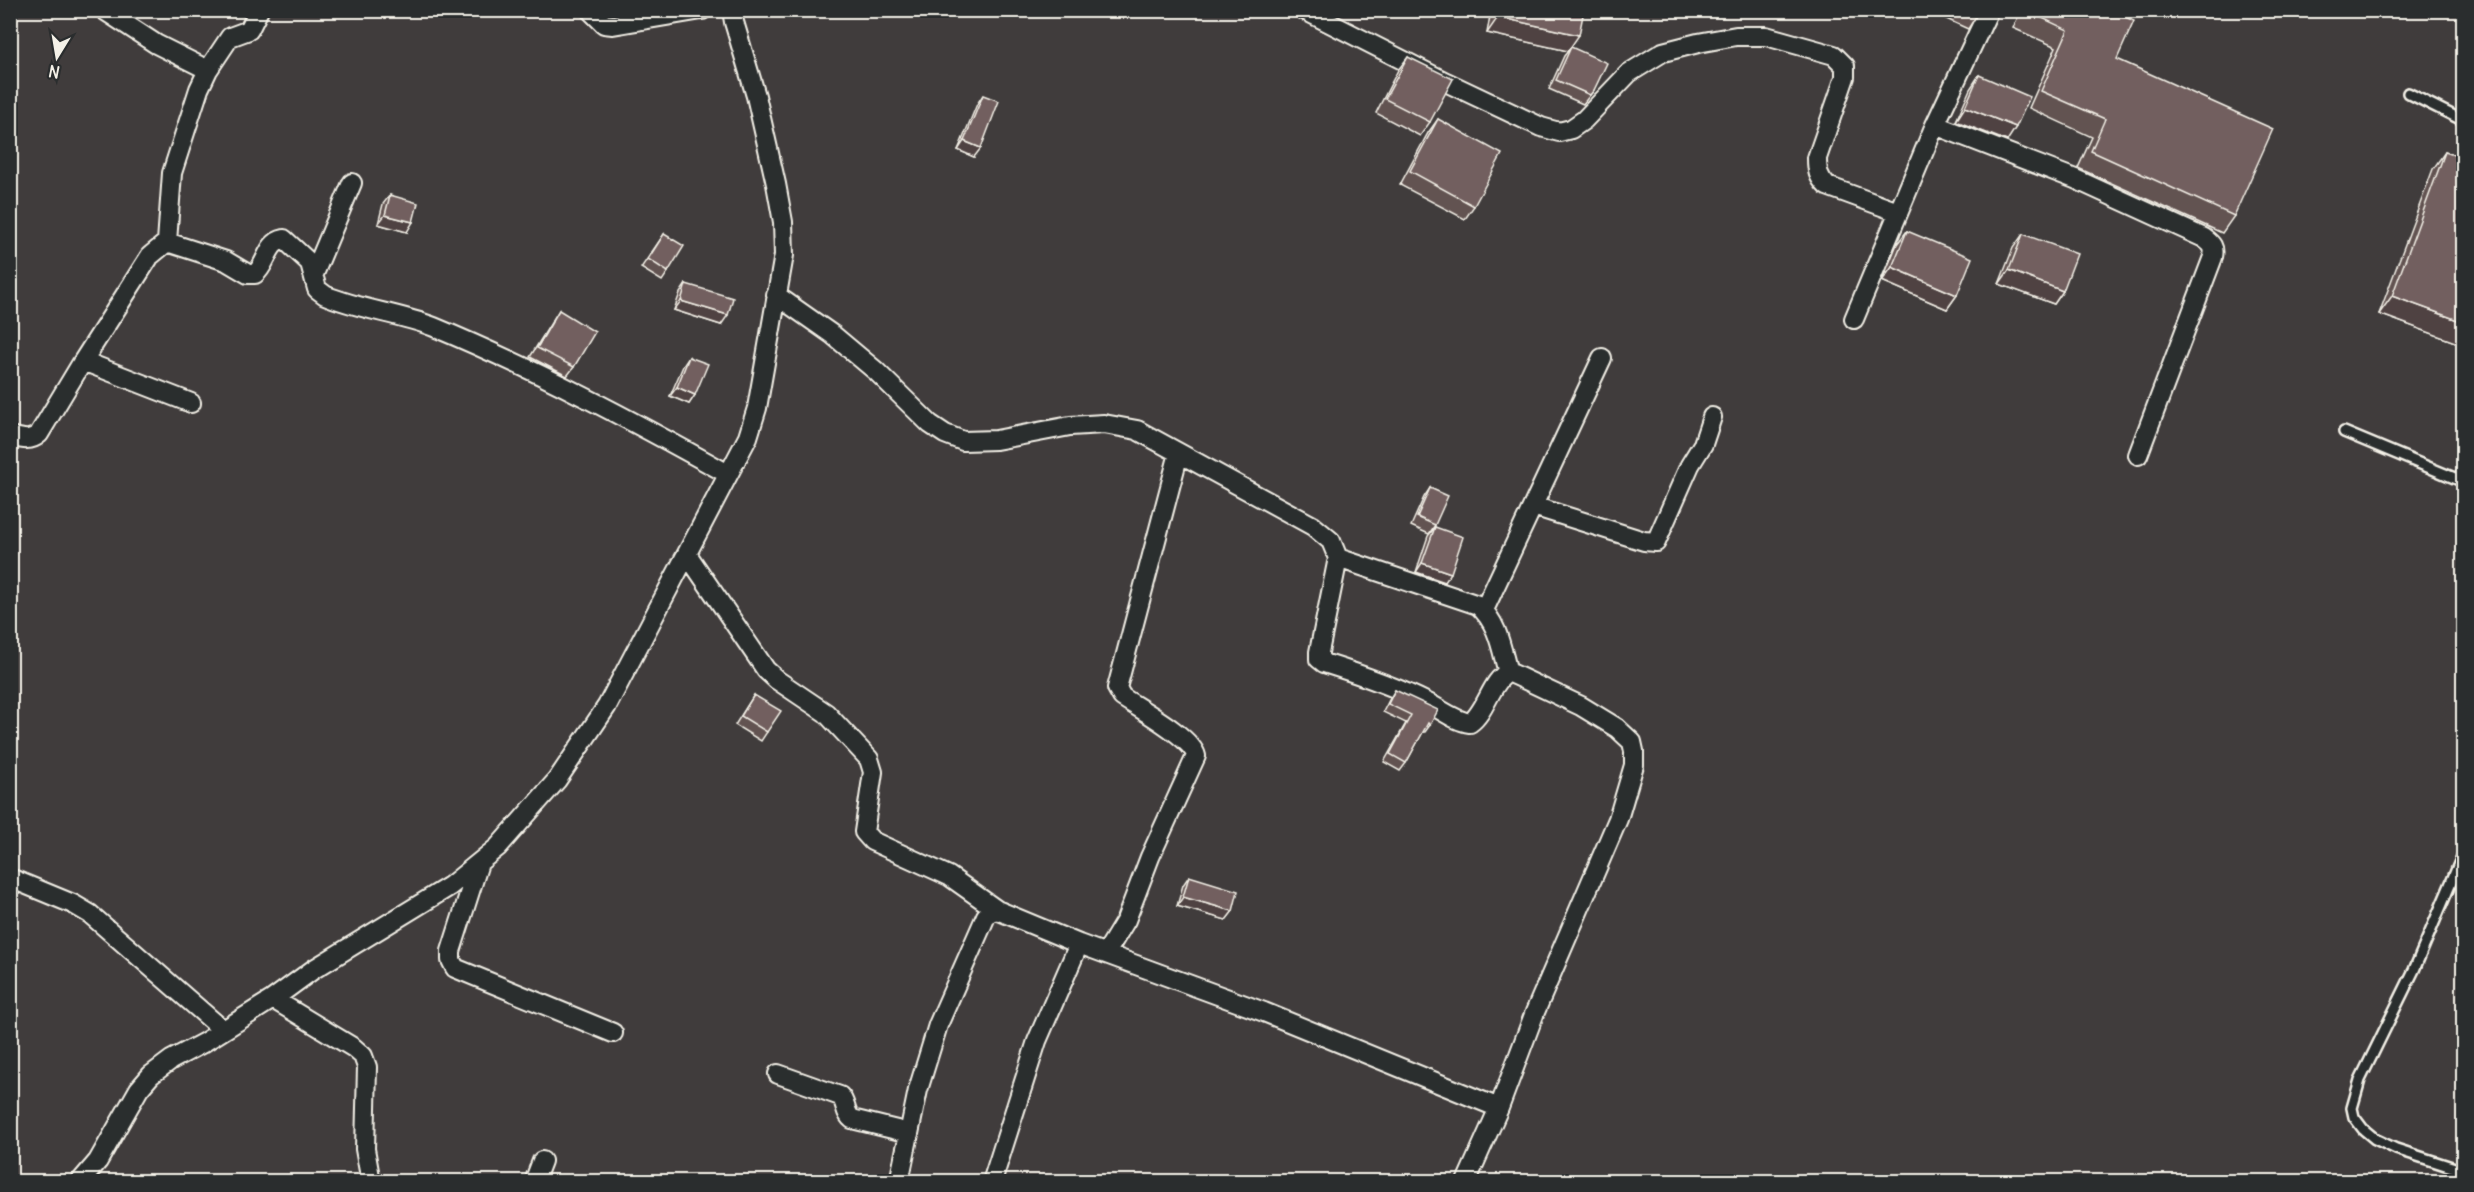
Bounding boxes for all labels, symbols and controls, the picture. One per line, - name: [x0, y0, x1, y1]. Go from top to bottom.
- north arrow: [27, 27, 87, 87]
- text: N: [47, 61, 61, 83]

